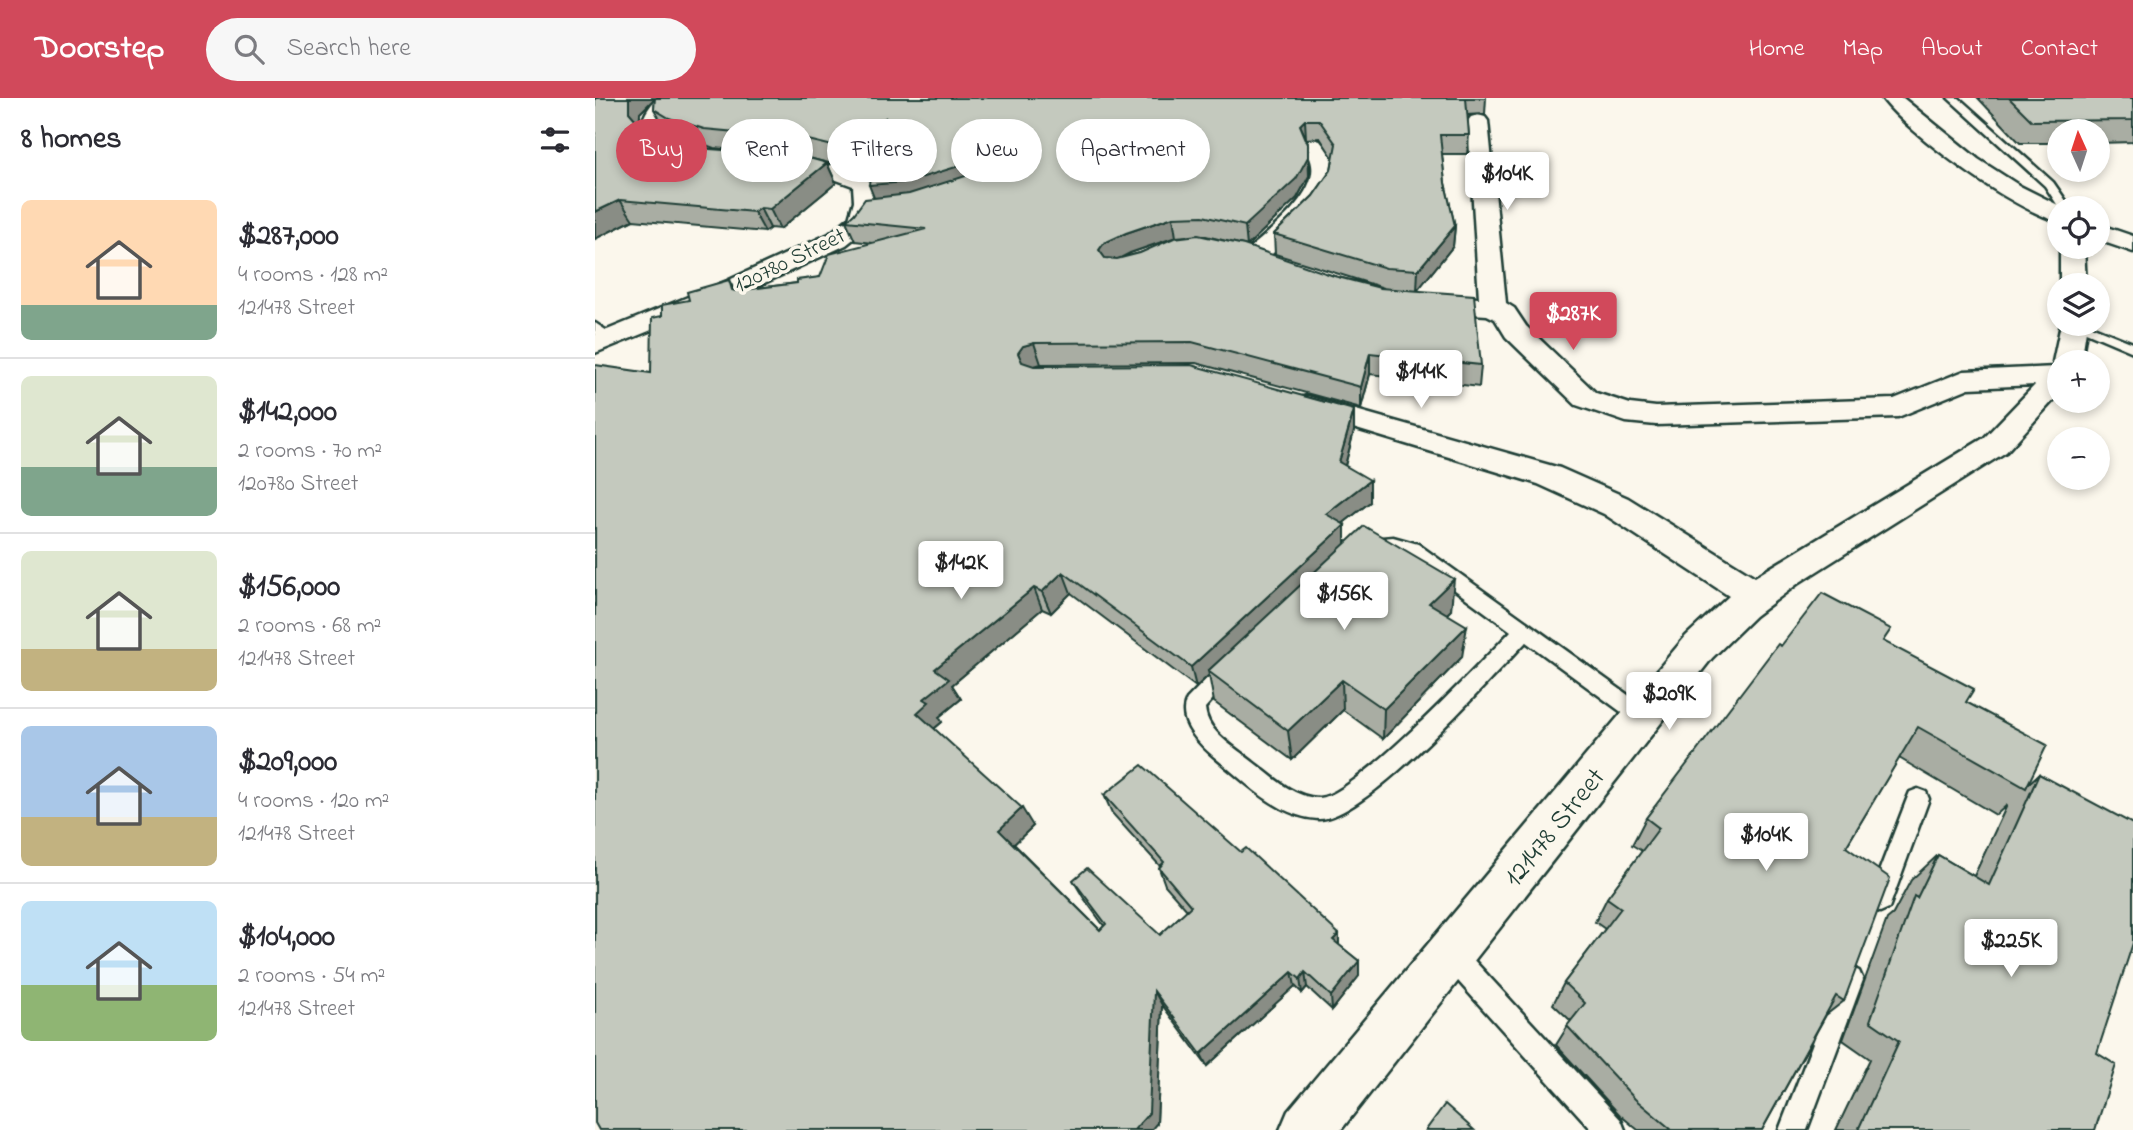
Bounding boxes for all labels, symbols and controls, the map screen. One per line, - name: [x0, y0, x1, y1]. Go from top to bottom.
- search box: [206, 18, 696, 81]
- text: Doorstep: [35, 25, 164, 73]
- icon: search: [230, 30, 268, 68]
- text: Search here: [286, 30, 411, 68]
- text: Home: [1749, 32, 1805, 67]
- text: Map: [1843, 32, 1883, 67]
- text: About: [1921, 32, 1983, 67]
- text: Contact: [2021, 32, 2098, 67]
- text: 8 homes: [21, 118, 122, 162]
- chip: Buy: [616, 119, 707, 182]
- chip: Rent: [721, 119, 813, 182]
- chip: Filters: [827, 119, 937, 182]
- chip: New: [951, 119, 1042, 182]
- chip: Apartment: [1056, 119, 1210, 182]
- north arrow: [2047, 119, 2111, 182]
- map controls: [2047, 119, 2110, 490]
- icon: filters: [536, 121, 574, 159]
- pin: $104K: [1458, 152, 1556, 212]
- text: $104K: [1481, 158, 1533, 191]
- button: locate: [2047, 196, 2110, 259]
- text: $287,000: [238, 215, 339, 259]
- street label: 120780 Street: [729, 220, 852, 302]
- icon: home: [77, 228, 161, 312]
- text: 4 rooms · 128 m²: [238, 259, 388, 292]
- button: layers: [2047, 273, 2110, 336]
- text: 121478 Street: [238, 292, 355, 325]
- pin: $287K: [1524, 292, 1622, 352]
- text: $287K: [1546, 298, 1600, 331]
- pin: $144K: [1372, 350, 1470, 410]
- button: +: [2047, 350, 2110, 413]
- text: $144K: [1395, 356, 1447, 389]
- text: $142,000: [238, 391, 337, 435]
- icon: home: [77, 404, 161, 488]
- button: −: [2047, 427, 2110, 490]
- text: 2 rooms · 70 m²: [238, 435, 382, 468]
- text: 120780 Street: [238, 468, 358, 501]
- pin: $142K: [912, 542, 1010, 601]
- text: $142K: [934, 547, 988, 580]
- text: $156,000: [238, 566, 340, 610]
- pin: $156K: [1295, 573, 1393, 632]
- text: $156K: [1316, 578, 1372, 611]
- icon: home: [77, 579, 161, 663]
- text: 2 rooms · 68 m²: [238, 610, 381, 643]
- text: 121478 Street: [238, 643, 355, 676]
- pin: $209K: [1620, 672, 1718, 732]
- text: $209K: [1642, 678, 1696, 711]
- text: $209,000: [238, 741, 337, 785]
- icon: home: [77, 754, 161, 838]
- street label: 121478 Street: [1495, 760, 1617, 897]
- text: 4 rooms · 120 m²: [238, 785, 389, 818]
- pin: $104K: [1717, 814, 1815, 873]
- text: 121478 Street: [238, 818, 355, 851]
- text: $104K: [1740, 819, 1792, 852]
- text: $104,000: [238, 916, 335, 960]
- pin: $225K: [1962, 920, 2060, 979]
- text: $225K: [1980, 925, 2042, 958]
- icon: home: [77, 929, 161, 1013]
- text: 2 rooms · 54 m²: [238, 960, 385, 993]
- text: 121478 Street: [238, 993, 355, 1026]

